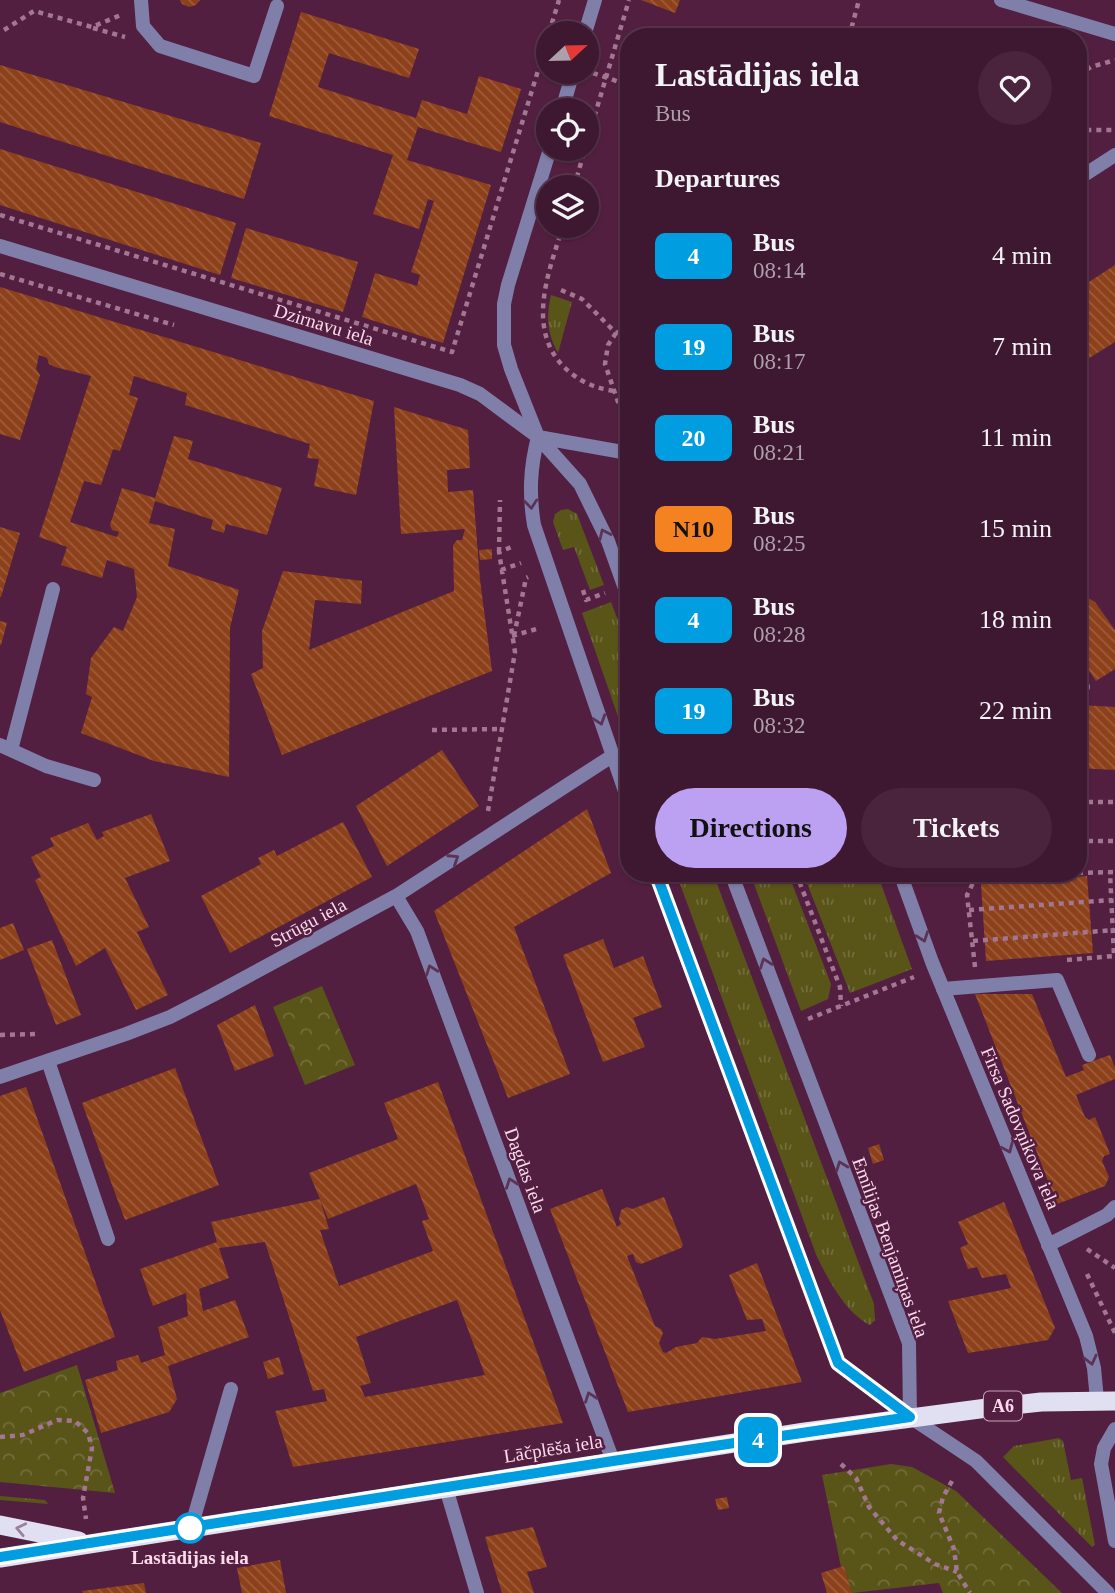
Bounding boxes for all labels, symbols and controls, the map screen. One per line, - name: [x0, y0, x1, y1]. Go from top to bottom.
- north arrow: [536, 21, 598, 84]
- map controls: [536, 21, 599, 238]
- button: heart: [978, 51, 1052, 125]
- text: Lastādijas iela: [655, 57, 859, 93]
- button: locate: [536, 98, 599, 161]
- text: Bus: [655, 101, 691, 126]
- text: Departures: [655, 164, 780, 193]
- button: layers: [536, 175, 599, 238]
- text: Bus: [753, 228, 795, 257]
- text: 4 min: [992, 241, 1052, 270]
- text: 4: [688, 243, 700, 269]
- text: 08:14: [753, 258, 805, 283]
- street label: Dzirnavu iela: [272, 299, 377, 350]
- text: Bus: [753, 319, 795, 348]
- text: 7 min: [992, 332, 1052, 361]
- text: 19: [682, 334, 706, 360]
- text: 08:17: [753, 349, 805, 374]
- text: Bus: [753, 410, 795, 439]
- text: 11 min: [980, 423, 1052, 452]
- text: 20: [682, 425, 706, 451]
- text: 08:21: [753, 440, 805, 465]
- one-way arrow: [524, 498, 539, 510]
- text: Bus: [753, 501, 795, 530]
- text: 15 min: [979, 514, 1052, 543]
- text: N10: [673, 516, 714, 542]
- one-way arrow: [598, 529, 612, 541]
- text: 08:25: [753, 531, 805, 556]
- text: Bus: [753, 592, 795, 621]
- text: 18 min: [979, 605, 1052, 634]
- text: 4: [688, 607, 700, 633]
- text: 08:28: [753, 622, 805, 647]
- text: Bus: [753, 683, 795, 712]
- text: 22 min: [979, 696, 1052, 725]
- text: 19: [682, 698, 706, 724]
- text: 08:32: [753, 713, 805, 738]
- one-way arrow: [592, 714, 606, 726]
- button: Directions: [655, 788, 847, 868]
- button: Tickets: [861, 788, 1052, 868]
- one-way arrow: [446, 855, 459, 868]
- street label: Strūgu iela: [267, 893, 350, 951]
- one-way arrow: [915, 931, 929, 943]
- one-way arrow: [759, 957, 773, 969]
- one-way arrow: [426, 965, 440, 977]
- street label: Firsa Sadovņikova iela: [977, 1044, 1064, 1213]
- street label: Dagdas iela: [500, 1125, 551, 1216]
- one-way arrow: [999, 1142, 1013, 1154]
- street label: Emīlijas Benjamiņas iela: [848, 1154, 933, 1341]
- one-way arrow: [836, 1160, 850, 1172]
- one-way arrow: [505, 1178, 519, 1190]
- one-way arrow: [1083, 1354, 1098, 1366]
- one-way arrow: [584, 1391, 598, 1403]
- road number: A6: [984, 1392, 1022, 1420]
- line badge: 4: [735, 1417, 781, 1463]
- text: 4: [752, 1427, 764, 1453]
- street label: Lāčplēša iela: [502, 1430, 605, 1467]
- marker: Lastādijas iela: [175, 1513, 205, 1543]
- one-way arrow: [15, 1523, 27, 1538]
- place label: Lastādijas iela: [131, 1547, 249, 1568]

